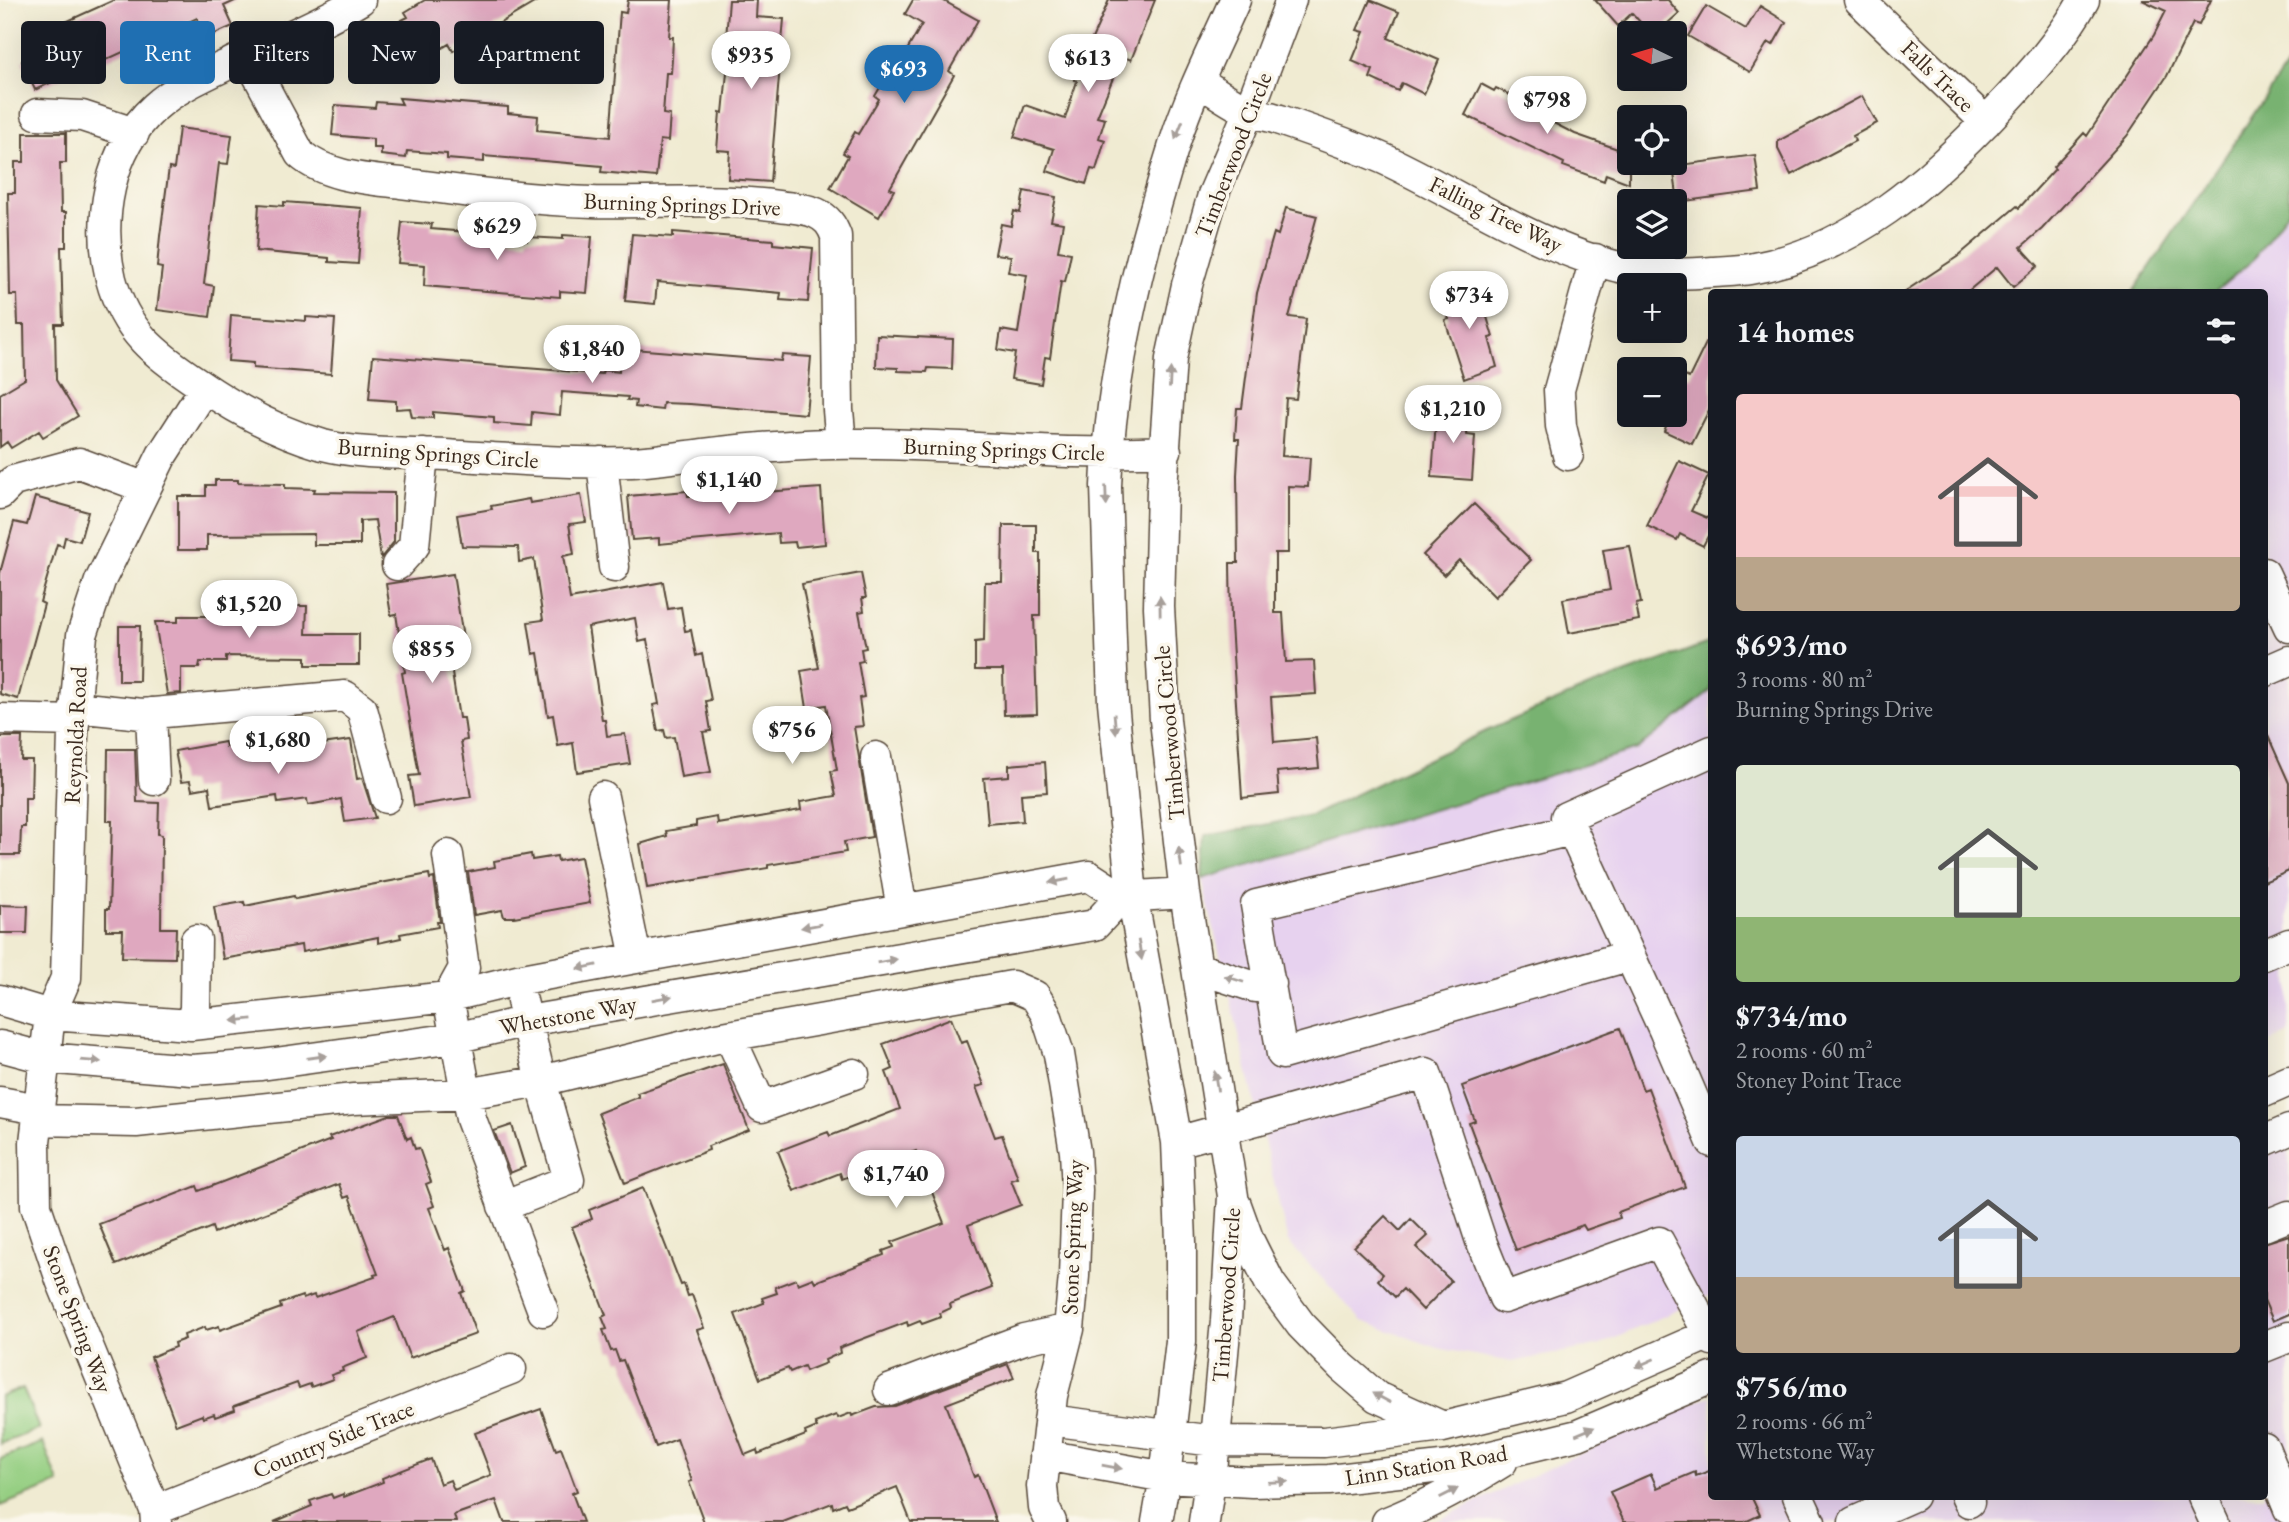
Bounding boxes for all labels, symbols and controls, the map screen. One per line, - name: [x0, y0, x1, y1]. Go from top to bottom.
- chip: Buy: [21, 21, 106, 84]
- chip: Rent: [120, 21, 215, 84]
- chip: Filters: [229, 21, 334, 84]
- chip: New: [348, 21, 440, 84]
- chip: Apartment: [454, 21, 604, 84]
- north arrow: [1617, 21, 1687, 91]
- map controls: [1617, 21, 1687, 427]
- pin: $935: [710, 32, 792, 91]
- pin: $613: [1047, 34, 1129, 94]
- street label: Falls Trace: [1895, 34, 1981, 118]
- text: $935: [727, 39, 775, 69]
- text: $613: [1064, 42, 1112, 72]
- pin: $693: [863, 46, 945, 105]
- text: $693: [880, 53, 928, 83]
- street label: Timberwood Circle: [1188, 68, 1278, 242]
- pin: $798: [1506, 76, 1588, 136]
- text: $798: [1523, 84, 1571, 114]
- button: locate: [1617, 105, 1687, 175]
- one-way arrow: [1174, 120, 1185, 141]
- street label: Falling Tree Way: [1424, 169, 1568, 260]
- street label: Burning Springs Drive: [583, 186, 781, 222]
- button: layers: [1617, 189, 1687, 259]
- pin: $629: [456, 202, 538, 262]
- text: $629: [473, 210, 521, 240]
- pin: $734: [1428, 272, 1510, 331]
- button: +: [1617, 273, 1687, 343]
- text: $734: [1445, 279, 1493, 309]
- text: 14 homes: [1736, 312, 1854, 351]
- icon: filters: [2202, 312, 2240, 350]
- pin: $1,840: [535, 326, 649, 385]
- text: $1,840: [560, 333, 624, 363]
- button: −: [1617, 357, 1687, 427]
- one-way arrow: [1165, 367, 1176, 389]
- pin: $1,210: [1396, 386, 1510, 445]
- text: $1,210: [1421, 393, 1485, 423]
- street label: Burning Springs Circle: [903, 430, 1105, 468]
- street label: Burning Springs Circle: [336, 431, 540, 475]
- icon: home: [1925, 439, 2051, 565]
- pin: $1,140: [672, 456, 786, 516]
- text: $1,140: [697, 464, 761, 494]
- one-way arrow: [1101, 486, 1112, 508]
- pin: $1,520: [192, 580, 306, 640]
- text: $1,520: [217, 588, 281, 618]
- one-way arrow: [1154, 594, 1166, 616]
- text: $693/mo: [1736, 625, 1847, 664]
- pin: $855: [391, 626, 473, 685]
- text: $855: [408, 633, 456, 663]
- street label: Timberwood Circle: [1146, 644, 1192, 822]
- text: 3 rooms · 80 m²: [1736, 664, 1873, 694]
- street label: Reynolda Road: [56, 665, 94, 805]
- text: Burning Springs Drive: [1736, 694, 1933, 724]
- pin: $756: [751, 706, 833, 766]
- one-way arrow: [1110, 713, 1121, 735]
- text: $756: [768, 714, 816, 744]
- pin: $1,680: [221, 716, 335, 776]
- text: $1,680: [246, 724, 310, 754]
- icon: home: [1925, 810, 2051, 936]
- one-way arrow: [1174, 845, 1185, 867]
- one-way arrow: [1048, 876, 1070, 887]
- one-way arrow: [800, 921, 822, 932]
- one-way arrow: [1135, 939, 1146, 961]
- one-way arrow: [876, 955, 898, 966]
- one-way arrow: [576, 962, 598, 973]
- one-way arrow: [1223, 974, 1244, 984]
- street label: Whetstone Way: [497, 988, 640, 1042]
- one-way arrow: [651, 992, 673, 1003]
- text: $734/mo: [1736, 996, 1847, 1035]
- one-way arrow: [231, 1014, 253, 1025]
- text: 2 rooms · 60 m²: [1736, 1035, 1873, 1065]
- one-way arrow: [307, 1051, 329, 1062]
- one-way arrow: [80, 1056, 102, 1067]
- text: Stoney Point Trace: [1736, 1065, 1901, 1095]
- one-way arrow: [1210, 1070, 1221, 1092]
- pin: $1,740: [839, 1150, 953, 1210]
- text: $1,740: [864, 1158, 928, 1188]
- street label: Stone Spring Way: [1054, 1158, 1090, 1315]
- icon: home: [1925, 1181, 2051, 1307]
- street label: Timberwood Circle: [1205, 1207, 1247, 1383]
- street label: Stone Spring Way: [36, 1241, 120, 1398]
- one-way arrow: [1634, 1357, 1655, 1368]
- text: $756/mo: [1736, 1367, 1847, 1406]
- one-way arrow: [1372, 1392, 1391, 1404]
- street label: Country Side Trace: [248, 1393, 418, 1485]
- text: 2 rooms · 66 m²: [1736, 1406, 1873, 1436]
- one-way arrow: [1575, 1426, 1596, 1437]
- text: Whetstone Way: [1736, 1436, 1875, 1466]
- street label: Linn Station Road: [1343, 1437, 1510, 1493]
- one-way arrow: [1101, 1462, 1123, 1473]
- one-way arrow: [1267, 1476, 1289, 1487]
- one-way arrow: [1439, 1488, 1459, 1499]

